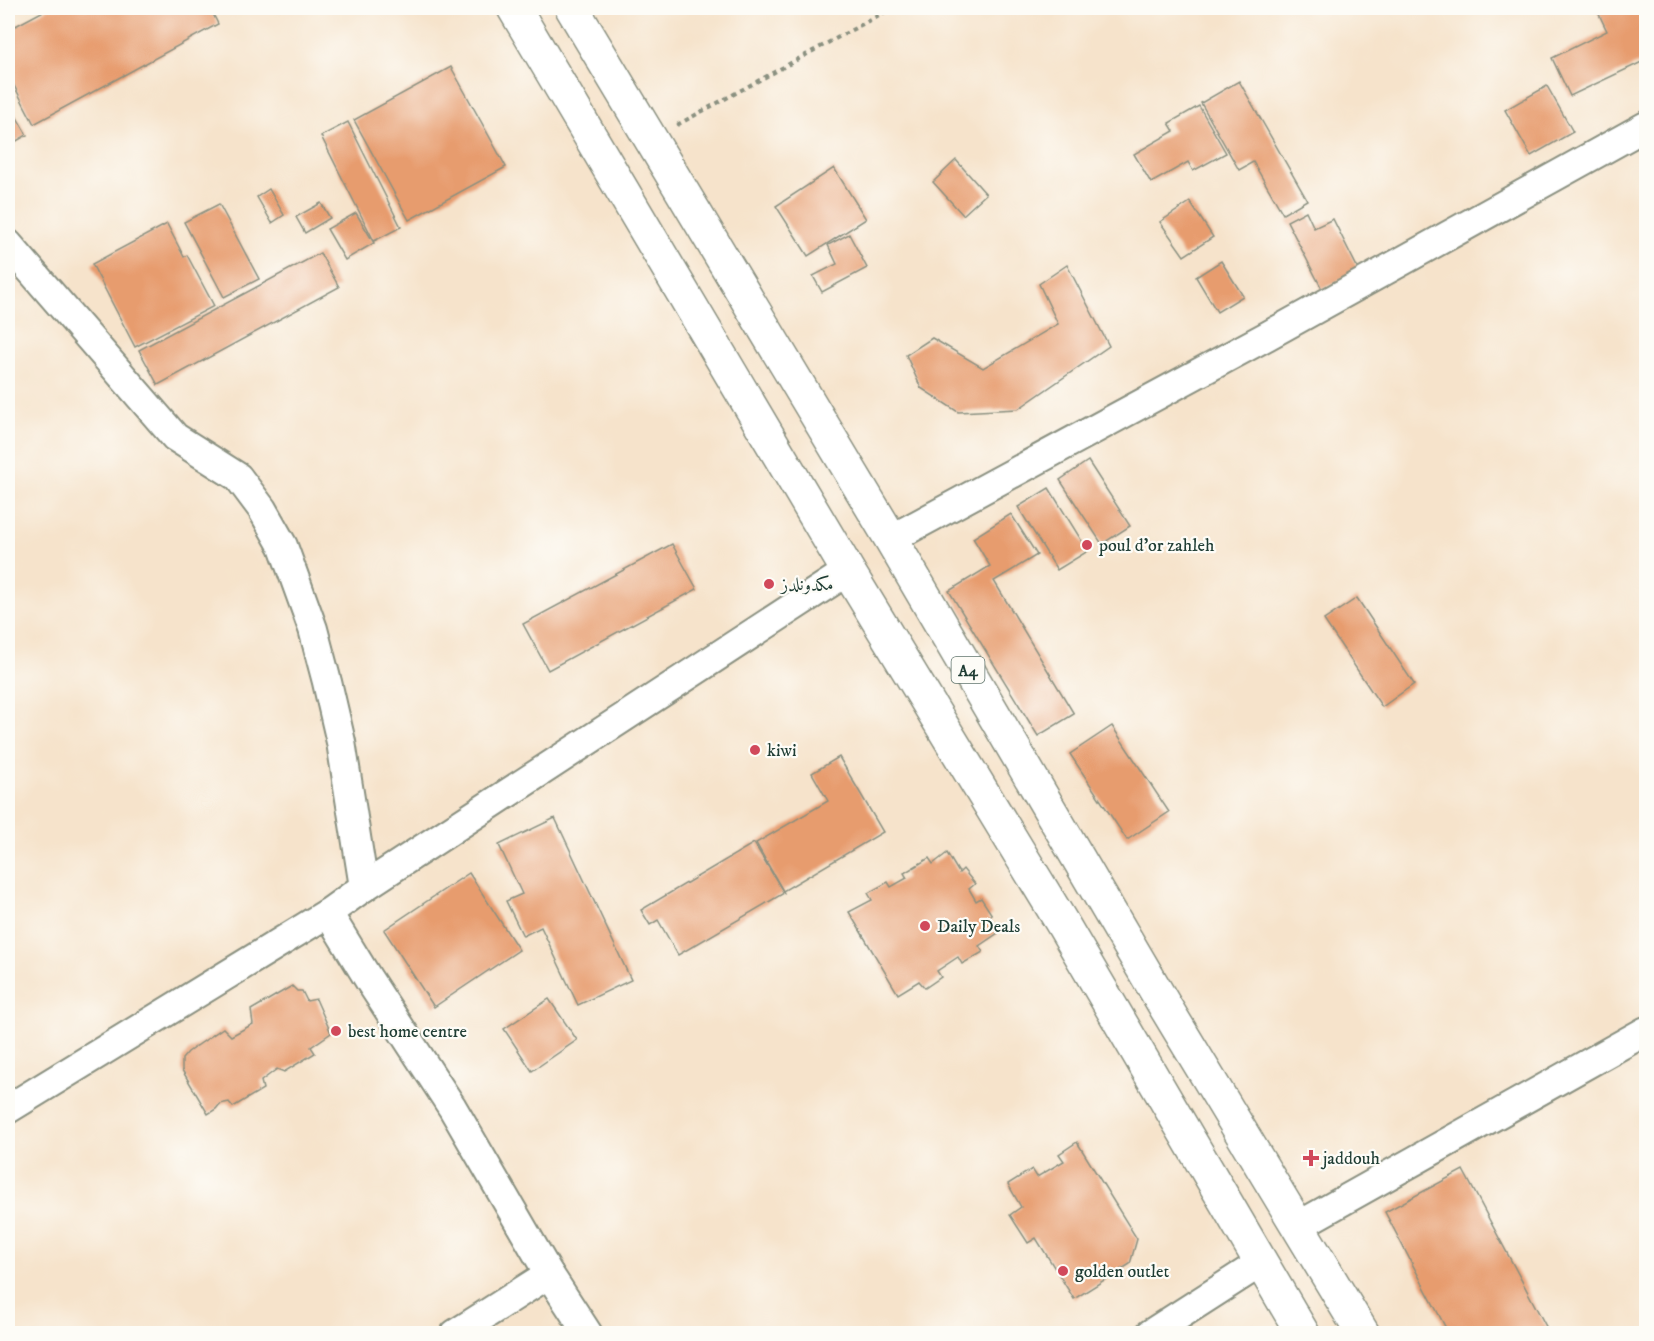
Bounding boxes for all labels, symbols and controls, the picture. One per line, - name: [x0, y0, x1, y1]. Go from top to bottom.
- place label: poul d'or zahleh: [1098, 535, 1215, 557]
- marker: poul d'or zahleh: [1080, 538, 1094, 552]
- place label: مكدونلدز: [779, 574, 834, 596]
- marker: مكدونلدز: [762, 577, 776, 591]
- road number: A4: [952, 657, 984, 683]
- place label: kiwi: [767, 740, 797, 762]
- marker: kiwi: [748, 743, 762, 757]
- place label: Daily Deals: [937, 916, 1020, 938]
- marker: Daily Deals: [918, 919, 932, 933]
- place label: best home centre: [348, 1021, 467, 1043]
- marker: best home centre: [329, 1024, 343, 1038]
- place label: jaddouh: [1320, 1148, 1380, 1170]
- marker: jaddouh: [1304, 1151, 1318, 1165]
- place label: golden outlet: [1075, 1261, 1170, 1283]
- marker: golden outlet: [1056, 1264, 1070, 1278]

